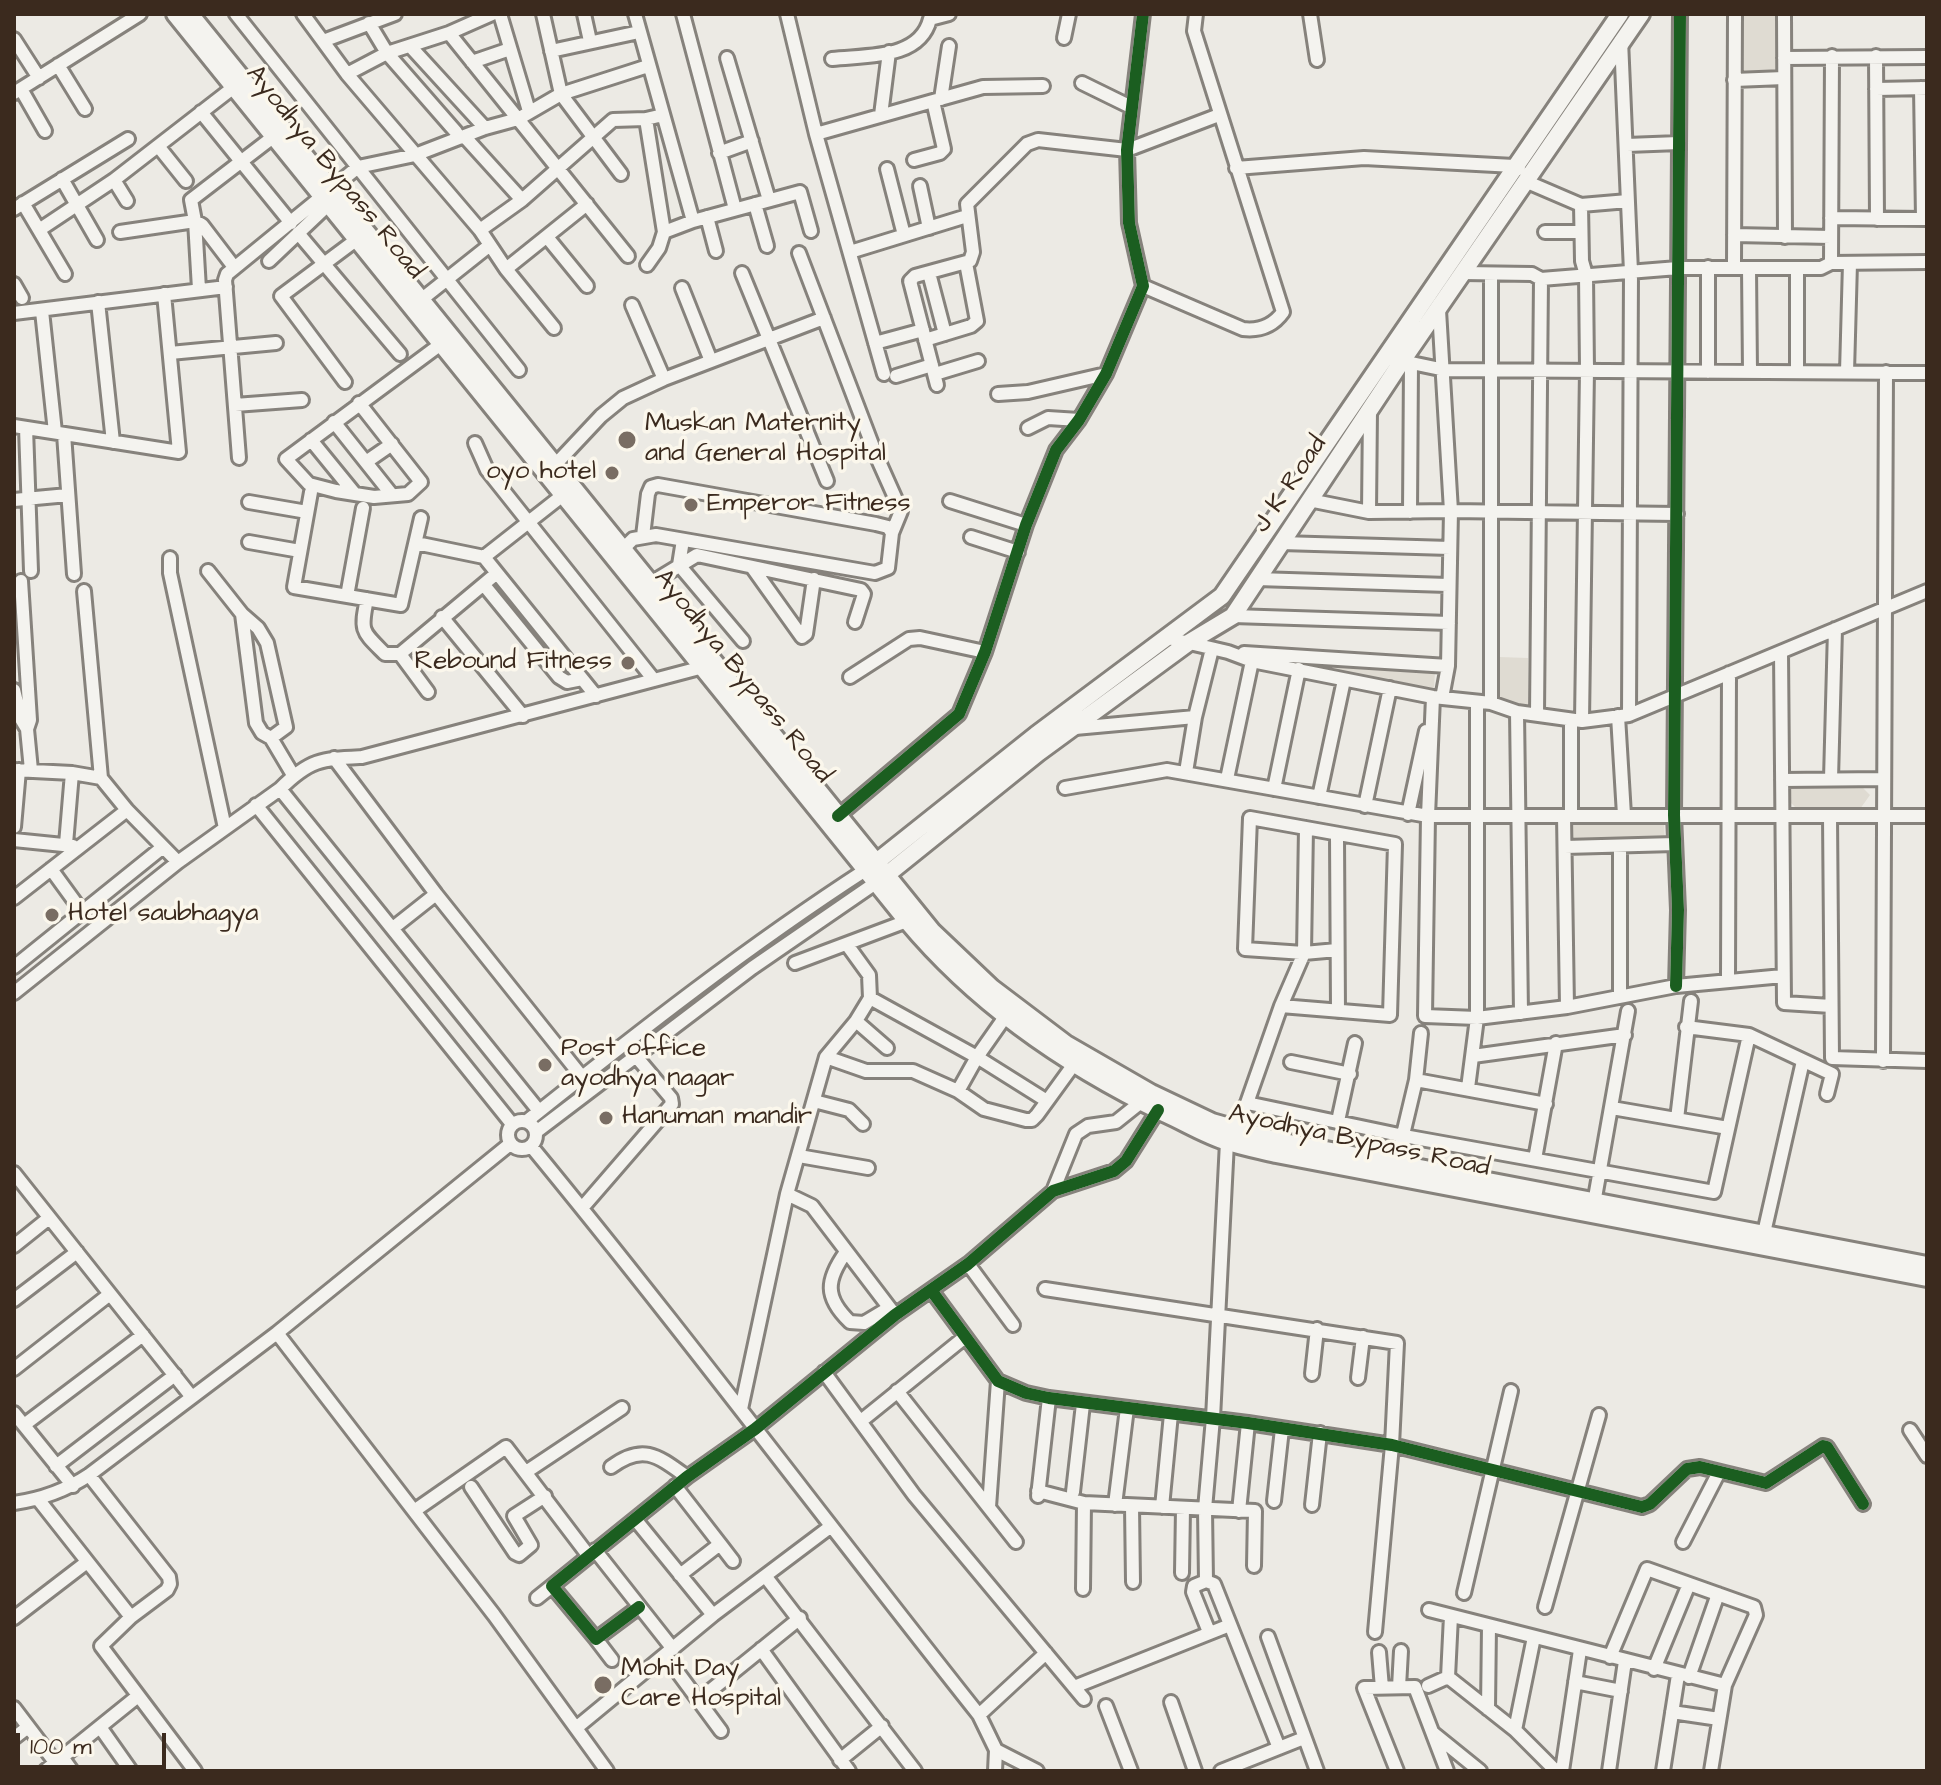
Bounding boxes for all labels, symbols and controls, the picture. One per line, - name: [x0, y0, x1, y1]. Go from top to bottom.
- street label: Ayodhya Bypass Road: [238, 60, 430, 286]
- place label: Muskan Maternity and General Hospital: [645, 409, 886, 470]
- marker: Muskan Maternity and General Hospital: [616, 429, 638, 451]
- street label: J K Road: [1247, 431, 1335, 539]
- place label: oyo hotel: [486, 457, 596, 489]
- marker: oyo hotel: [603, 464, 621, 482]
- place label: Emperor Fitness: [707, 489, 911, 521]
- marker: Emperor Fitness: [682, 496, 700, 514]
- street label: Ayodhya Bypass Road: [646, 564, 838, 790]
- place label: Rebound Fitness: [415, 647, 612, 679]
- marker: Rebound Fitness: [619, 654, 637, 672]
- place label: Hotel saubhagya: [68, 899, 259, 931]
- marker: Hotel saubhagya: [43, 906, 61, 924]
- place label: Post office ayodhya nagar: [561, 1034, 734, 1096]
- marker: Post office ayodhya nagar: [536, 1056, 554, 1074]
- street label: Ayodhya Bypass Road: [1225, 1099, 1493, 1185]
- place label: Hanuman mandir: [622, 1102, 812, 1134]
- marker: Hanuman mandir: [597, 1109, 615, 1127]
- place label: Mohit Day Care Hospital: [621, 1654, 781, 1716]
- marker: Mohit Day Care Hospital: [592, 1674, 614, 1696]
- scale bar: [20, 1717, 170, 1767]
- text: 100 m: [30, 1730, 92, 1764]

